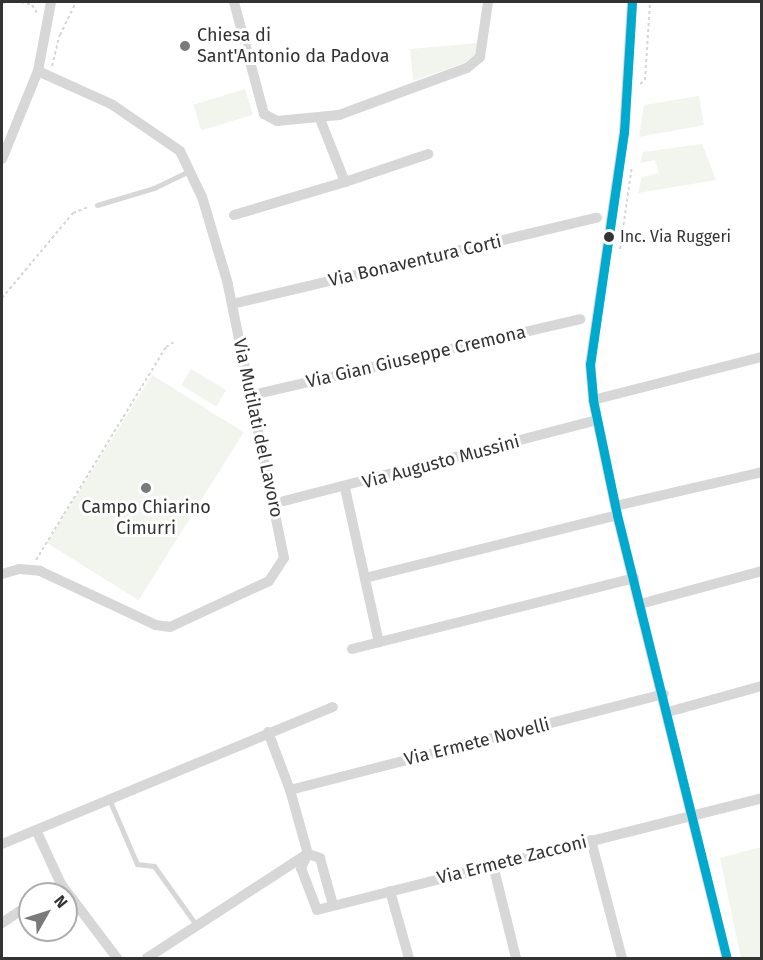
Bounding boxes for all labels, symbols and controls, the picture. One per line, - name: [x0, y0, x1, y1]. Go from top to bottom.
- place label: Chiesa di Sant'Antonio da Padova: [197, 25, 389, 68]
- marker: Chiesa di Sant'Antonio da Padova: [178, 39, 192, 53]
- place label: Inc. Via Ruggeri: [620, 227, 731, 247]
- street label: Via Bonaventura Corti: [326, 231, 504, 291]
- marker: Inc. Via Ruggeri: [603, 231, 615, 243]
- street label: Via Gian Giuseppe Cremona: [304, 321, 528, 393]
- street label: Via Mutilati del Lavoro: [228, 337, 288, 519]
- street label: Via Augusto Mussini: [360, 431, 522, 493]
- marker: Campo Chiarino Cimurri: [139, 481, 153, 495]
- place label: Campo Chiarino Cimurri: [81, 497, 211, 540]
- street label: Via Ermete Novelli: [402, 713, 552, 771]
- street label: Via Ermete Zacconi: [435, 831, 589, 889]
- north arrow: [18, 882, 78, 942]
- text: N: [50, 892, 72, 912]

